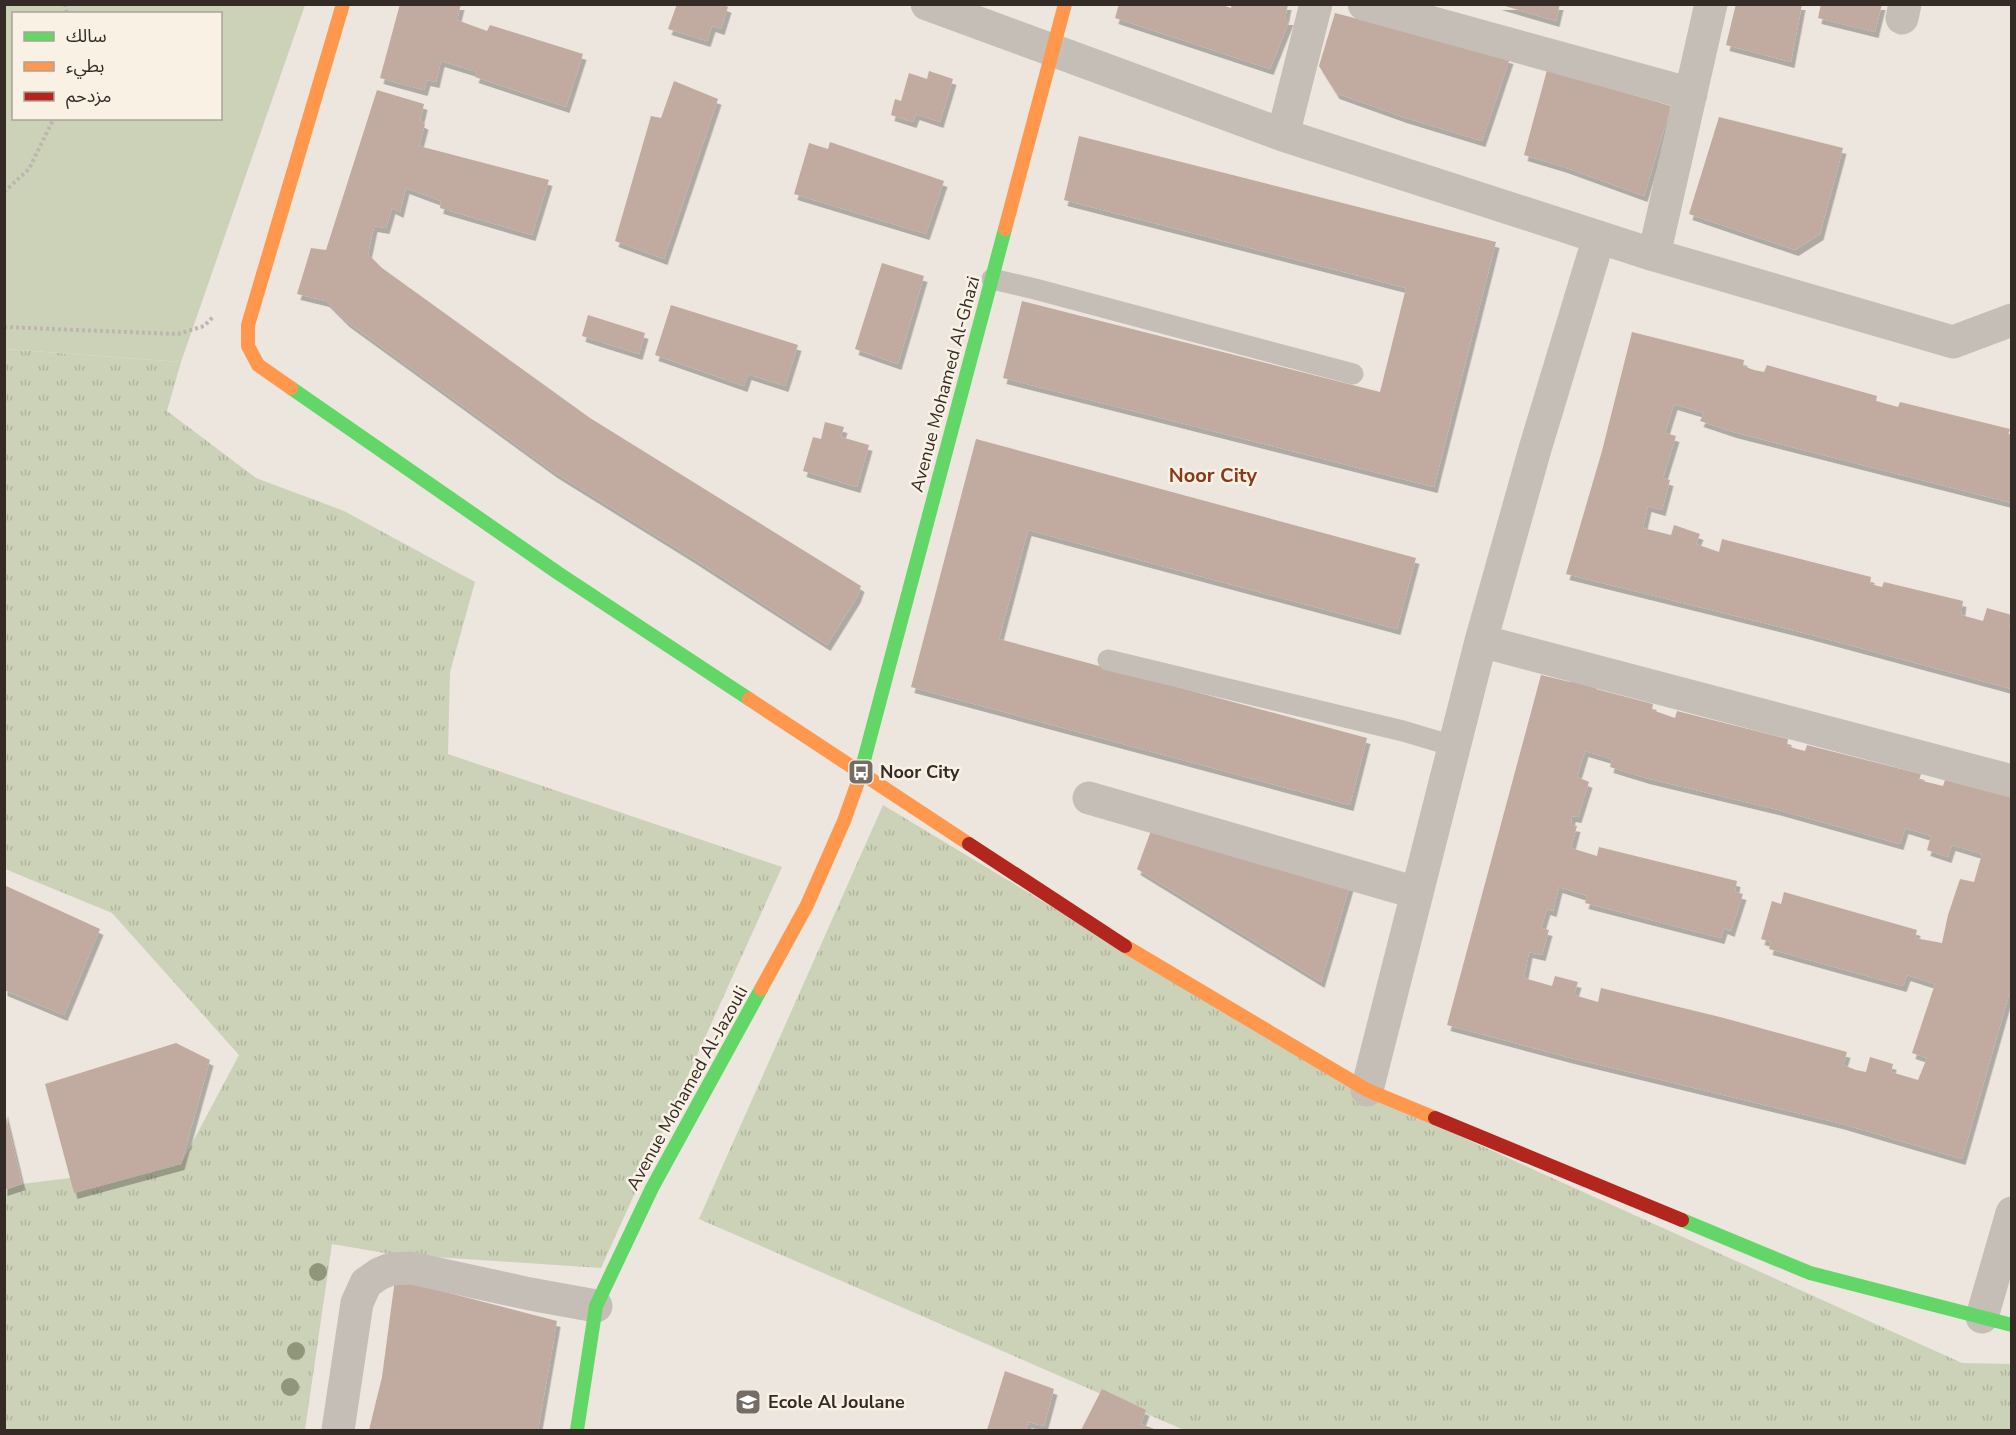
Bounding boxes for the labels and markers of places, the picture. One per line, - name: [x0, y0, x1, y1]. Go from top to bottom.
- bus stop icon: Noor City: [846, 757, 876, 787]
- place label: Noor City: [880, 760, 960, 784]
- school or university icon: Ecole Al Joulane: [733, 1387, 763, 1417]
- place label: Ecole Al Joulane: [768, 1390, 905, 1414]

